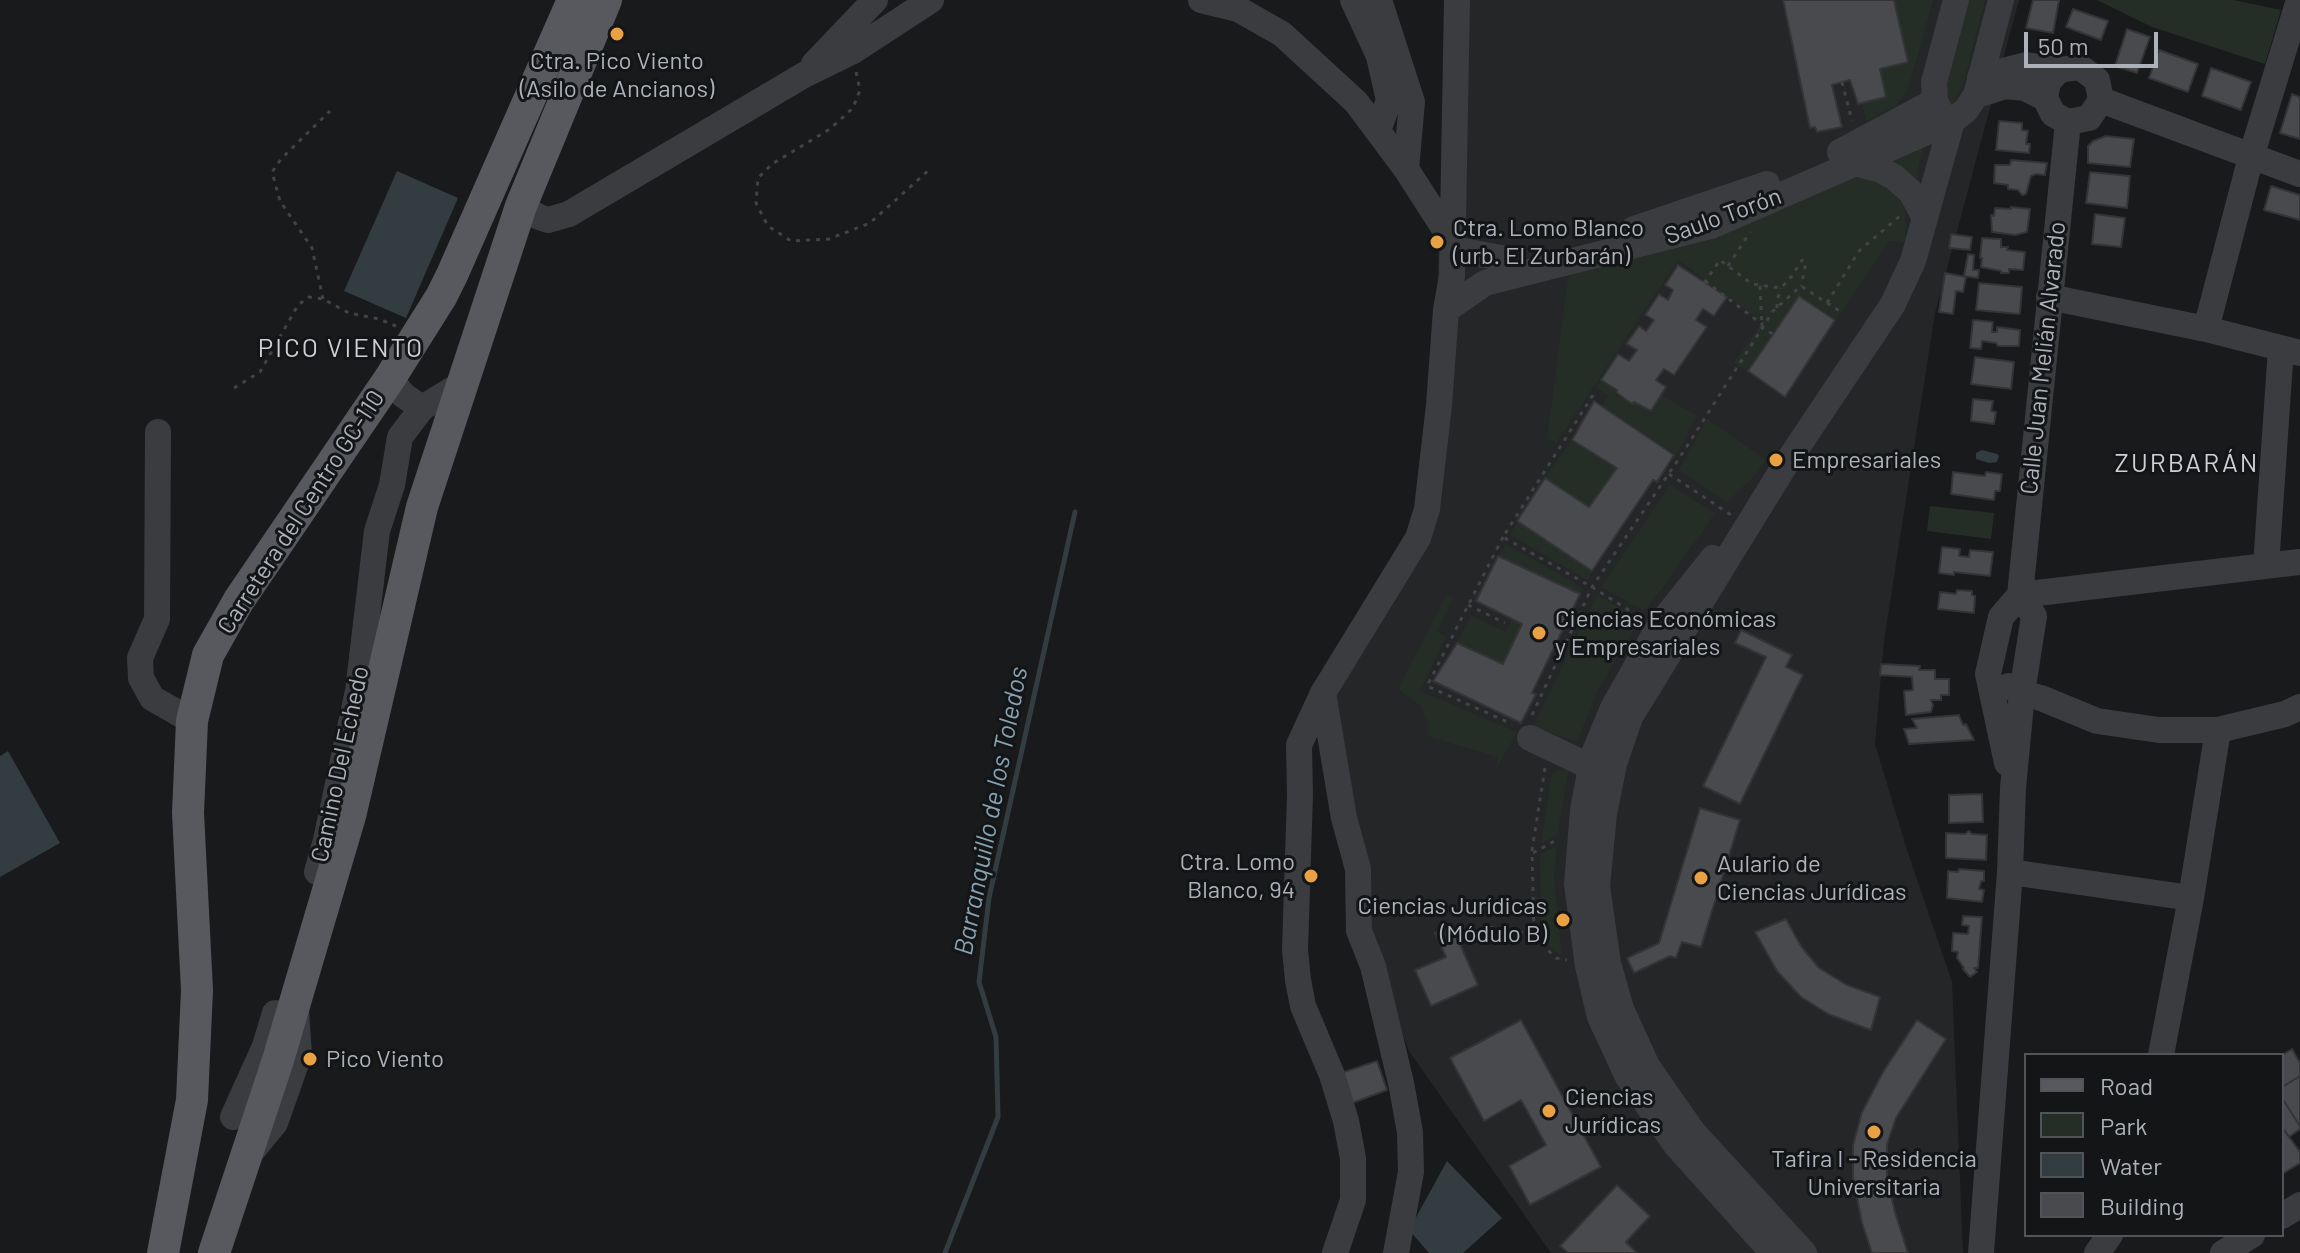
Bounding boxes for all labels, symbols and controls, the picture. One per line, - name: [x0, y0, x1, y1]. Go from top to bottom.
- scale bar: [2028, 16, 2162, 66]
- marker: Ctra. Pico Viento (Asilo de Ancianos): [608, 25, 626, 43]
- text: 50 m: [2038, 31, 2089, 60]
- place label: Ctra. Pico Viento (Asilo de Ancianos): [520, 47, 714, 103]
- street label: Saulo Torón: [1661, 182, 1785, 250]
- place label: Ctra. Lomo Blanco (urb. El Zurbarán): [1453, 214, 1644, 270]
- street label: Calle Juan Melián Alvarado: [2014, 220, 2072, 496]
- marker: Ctra. Lomo Blanco (urb. El Zurbarán): [1428, 233, 1446, 251]
- district label: PICO VIENTO: [258, 332, 424, 364]
- street label: Carretera del Centro GC-110: [211, 385, 391, 639]
- place label: Empresariales: [1792, 446, 1941, 474]
- district label: ZURBARÁN: [2115, 447, 2259, 479]
- marker: Empresariales: [1767, 451, 1785, 469]
- place label: Ciencias Económicas y Empresariales: [1555, 605, 1776, 661]
- marker: Ciencias Económicas y Empresariales: [1530, 624, 1548, 642]
- street label: Camino Del Echedo: [305, 663, 375, 865]
- water label: Barranquillo de los Toledos: [948, 664, 1034, 958]
- place label: Ctra. Lomo Blanco, 94: [1180, 848, 1295, 904]
- place label: Aulario de Ciencias Jurídicas: [1717, 850, 1907, 906]
- marker: Ctra. Lomo Blanco, 94: [1302, 867, 1320, 885]
- marker: Aulario de Ciencias Jurídicas: [1692, 869, 1710, 887]
- place label: Ciencias Jurídicas (Módulo B): [1357, 892, 1547, 948]
- marker: Ciencias Jurídicas (Módulo B): [1554, 911, 1572, 929]
- place label: Pico Viento: [326, 1045, 444, 1073]
- marker: Pico Viento: [301, 1050, 319, 1068]
- legend: [2024, 1053, 2284, 1237]
- text: Road: [2100, 1071, 2153, 1100]
- place label: Ciencias Jurídicas: [1565, 1083, 1661, 1139]
- marker: Ciencias Jurídicas: [1540, 1102, 1558, 1120]
- text: Park: [2100, 1111, 2147, 1140]
- marker: Tafira I - Residencia Universitaria: [1865, 1123, 1883, 1141]
- place label: Tafira I - Residencia Universitaria: [1771, 1145, 1977, 1201]
- text: Water: [2100, 1151, 2162, 1180]
- text: Building: [2100, 1191, 2184, 1220]

